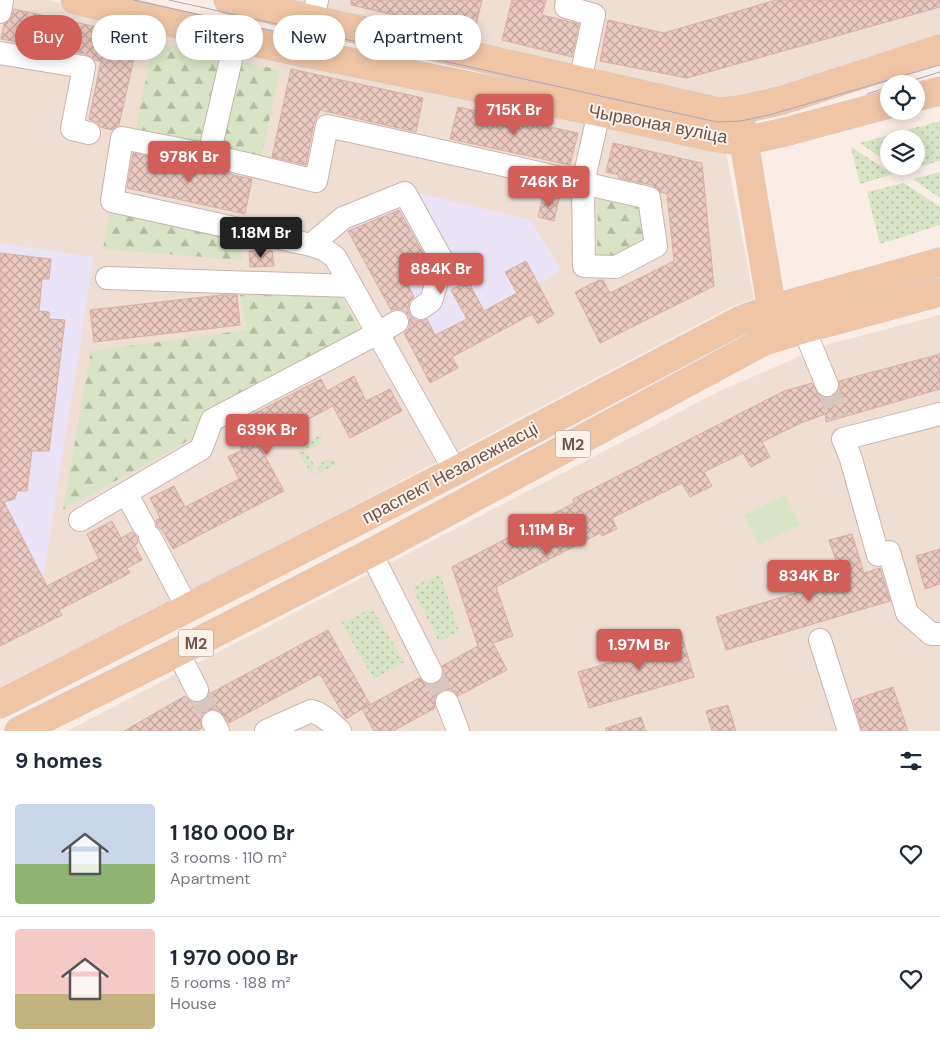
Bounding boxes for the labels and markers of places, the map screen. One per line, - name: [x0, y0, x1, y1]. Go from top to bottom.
- pin: 715K Br: [468, 94, 560, 136]
- pin: 978K Br: [143, 140, 235, 183]
- pin: 746K Br: [503, 166, 595, 208]
- pin: 1.18M Br: [209, 216, 313, 259]
- pin: 884K Br: [395, 252, 487, 295]
- pin: 639K Br: [221, 414, 313, 456]
- pin: 1.11M Br: [495, 514, 599, 556]
- pin: 834K Br: [763, 560, 855, 602]
- pin: 1.97M Br: [587, 628, 691, 671]

